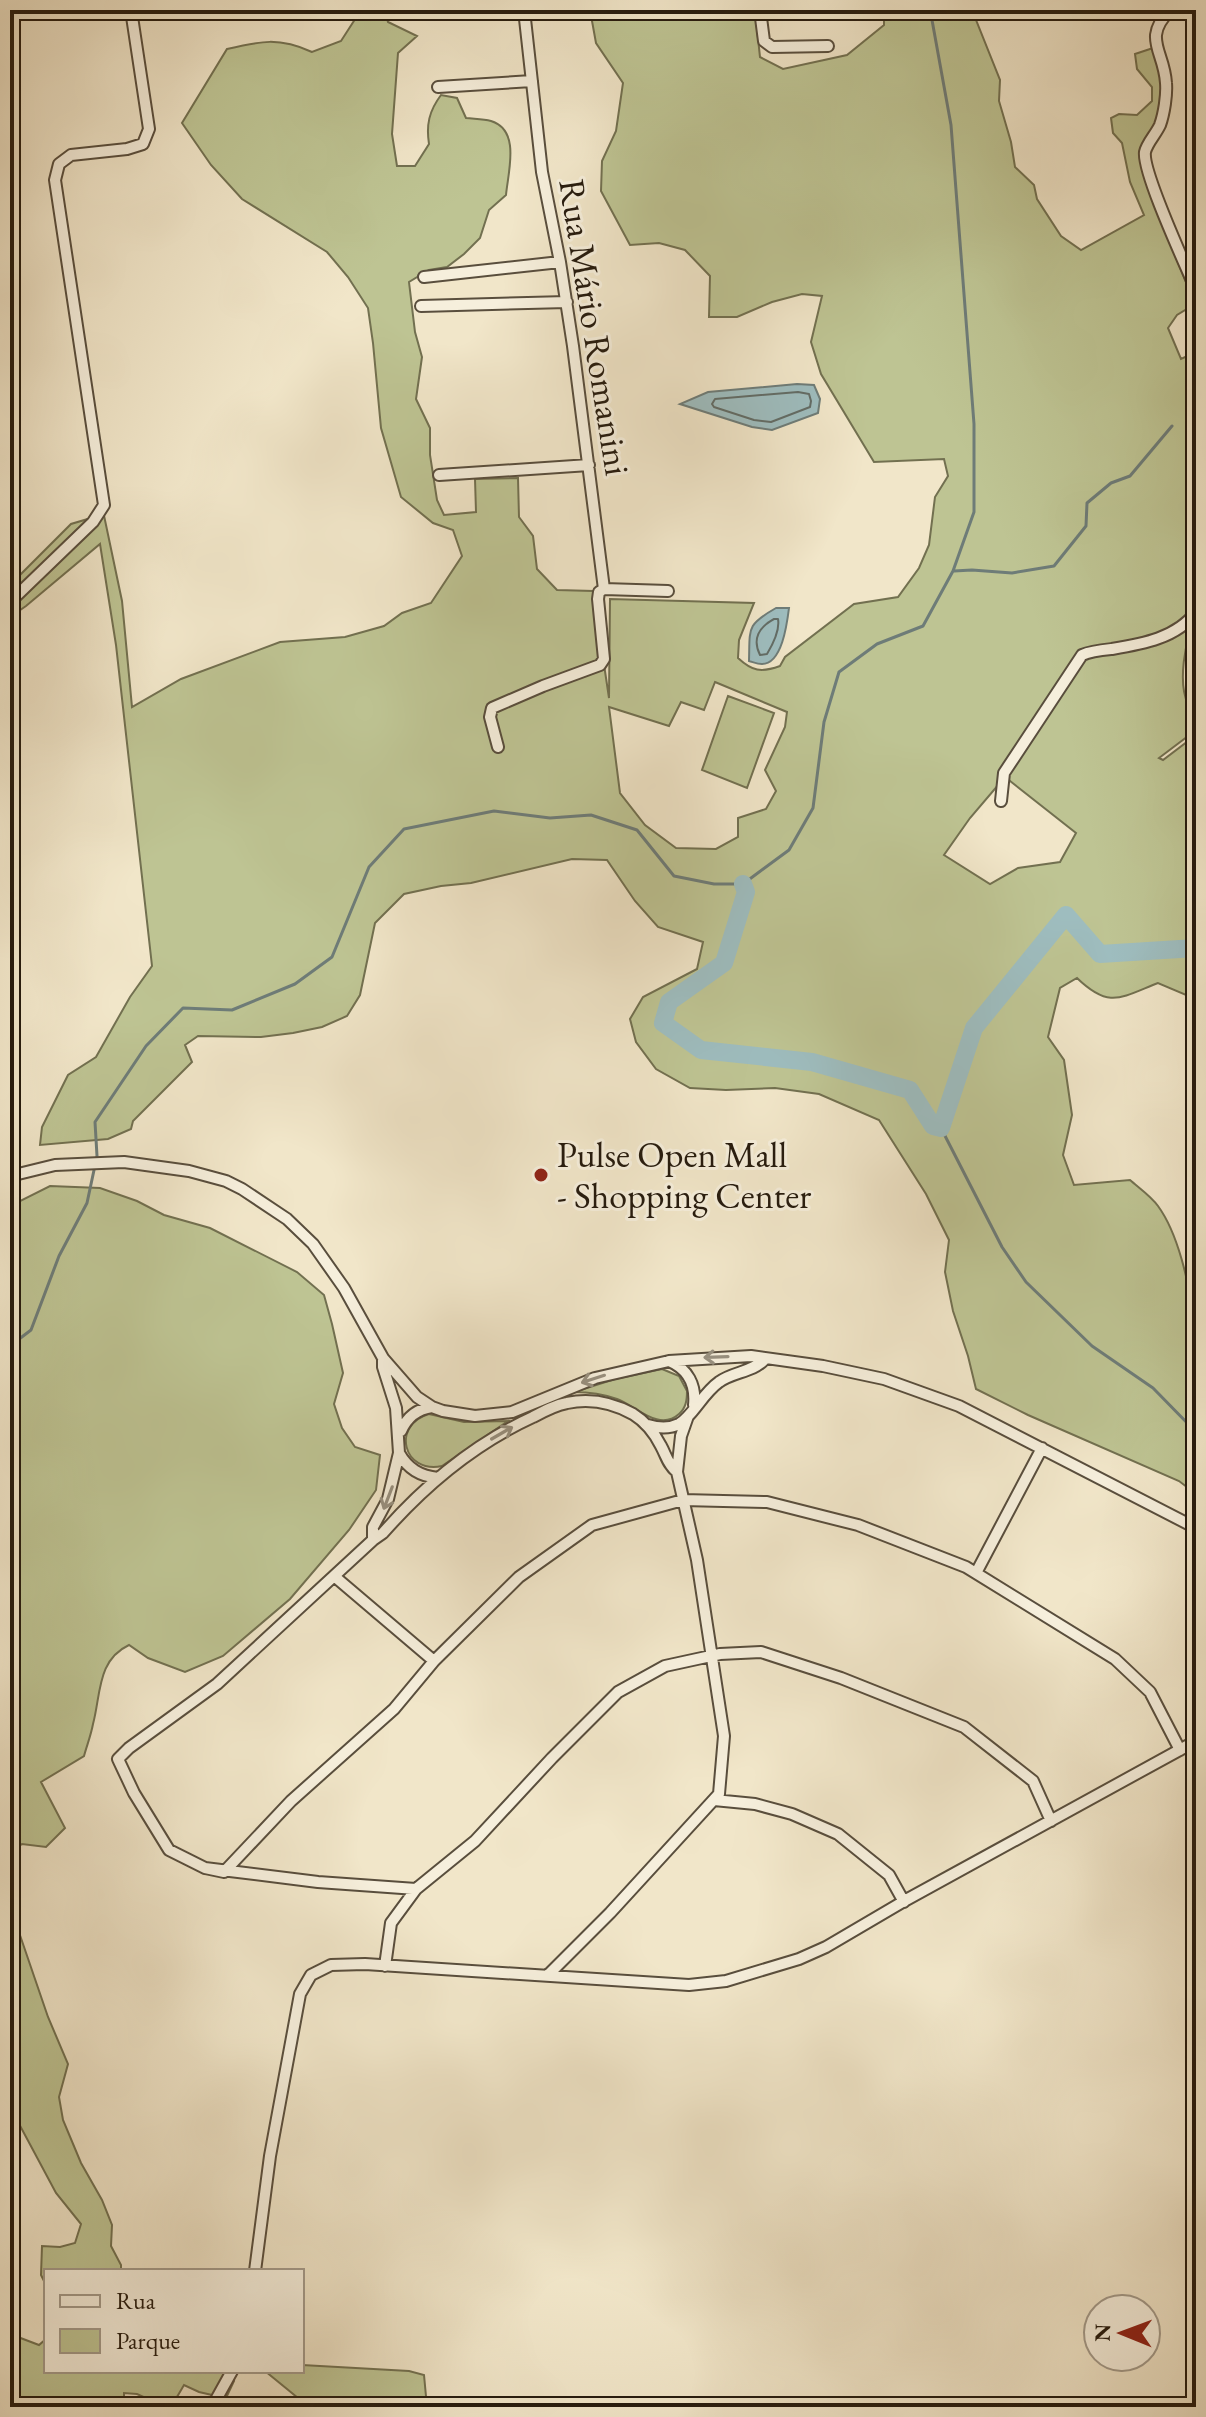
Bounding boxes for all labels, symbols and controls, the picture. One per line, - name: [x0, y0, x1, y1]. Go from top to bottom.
- street label: Rua Mário Romanini: [548, 175, 642, 479]
- place label: Pulse Open Mall - Shopping Center: [557, 1131, 811, 1219]
- marker: Pulse Open Mall - Shopping Center: [532, 1166, 550, 1184]
- one-way arrow: [703, 1349, 730, 1364]
- one-way arrow: [581, 1372, 606, 1387]
- one-way arrow: [489, 1425, 513, 1440]
- one-way arrow: [380, 1485, 394, 1509]
- legend: [44, 2269, 304, 2373]
- text: Rua: [116, 2285, 156, 2316]
- north arrow: [1082, 2293, 1162, 2373]
- text: N: [1088, 2323, 1117, 2342]
- text: Parque: [116, 2325, 180, 2356]

